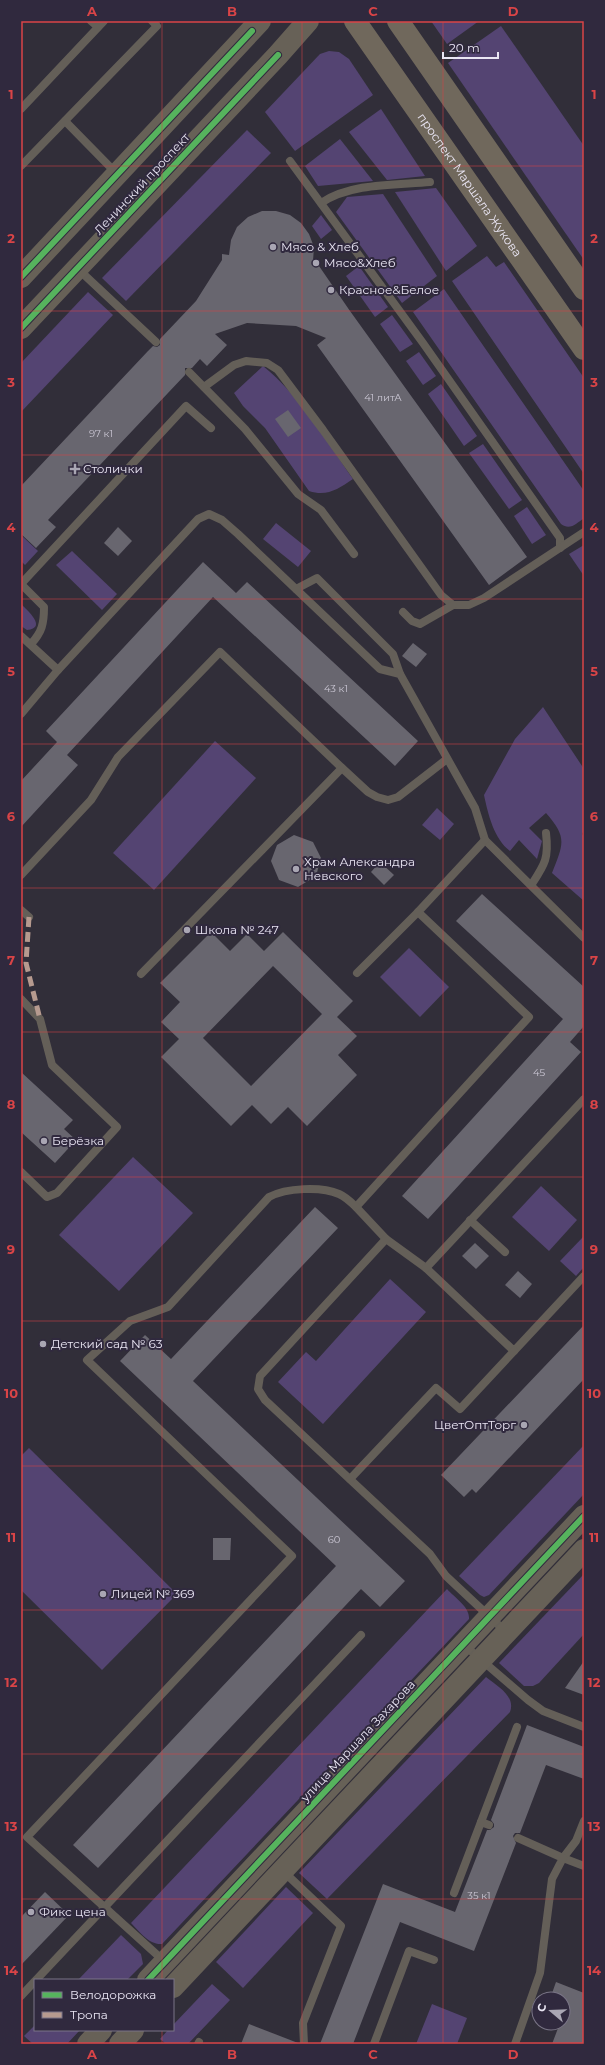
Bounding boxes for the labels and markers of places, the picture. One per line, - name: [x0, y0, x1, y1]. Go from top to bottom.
- place label: Мясо & Хлеб: [281, 239, 359, 254]
- marker: Мясо & Хлеб: [268, 242, 278, 252]
- place label: Мясо&Хлеб: [324, 255, 396, 270]
- marker: Мясо&Хлеб: [311, 258, 321, 268]
- place label: Красное&Белое: [339, 282, 439, 297]
- marker: Красное&Белое: [326, 285, 336, 295]
- place label: Столички: [83, 461, 143, 476]
- marker: Столички: [70, 464, 80, 474]
- place label: Храм Александра Невского: [304, 854, 415, 883]
- marker: Храм Александра Невского: [291, 864, 301, 874]
- place label: Школа № 247: [195, 922, 279, 937]
- marker: Школа № 247: [182, 925, 192, 935]
- place label: Берёзка: [52, 1133, 104, 1148]
- marker: Берёзка: [39, 1136, 49, 1146]
- place label: Детский сад № 63: [51, 1336, 163, 1351]
- marker: Детский сад № 63: [38, 1339, 48, 1349]
- place label: ЦветОптТорг: [434, 1417, 516, 1432]
- marker: ЦветОптТорг: [519, 1420, 529, 1430]
- place label: Лицей № 369: [111, 1586, 195, 1601]
- marker: Лицей № 369: [98, 1589, 108, 1599]
- place label: Фикс цена: [39, 1904, 106, 1919]
- marker: Фикс цена: [26, 1907, 36, 1917]

